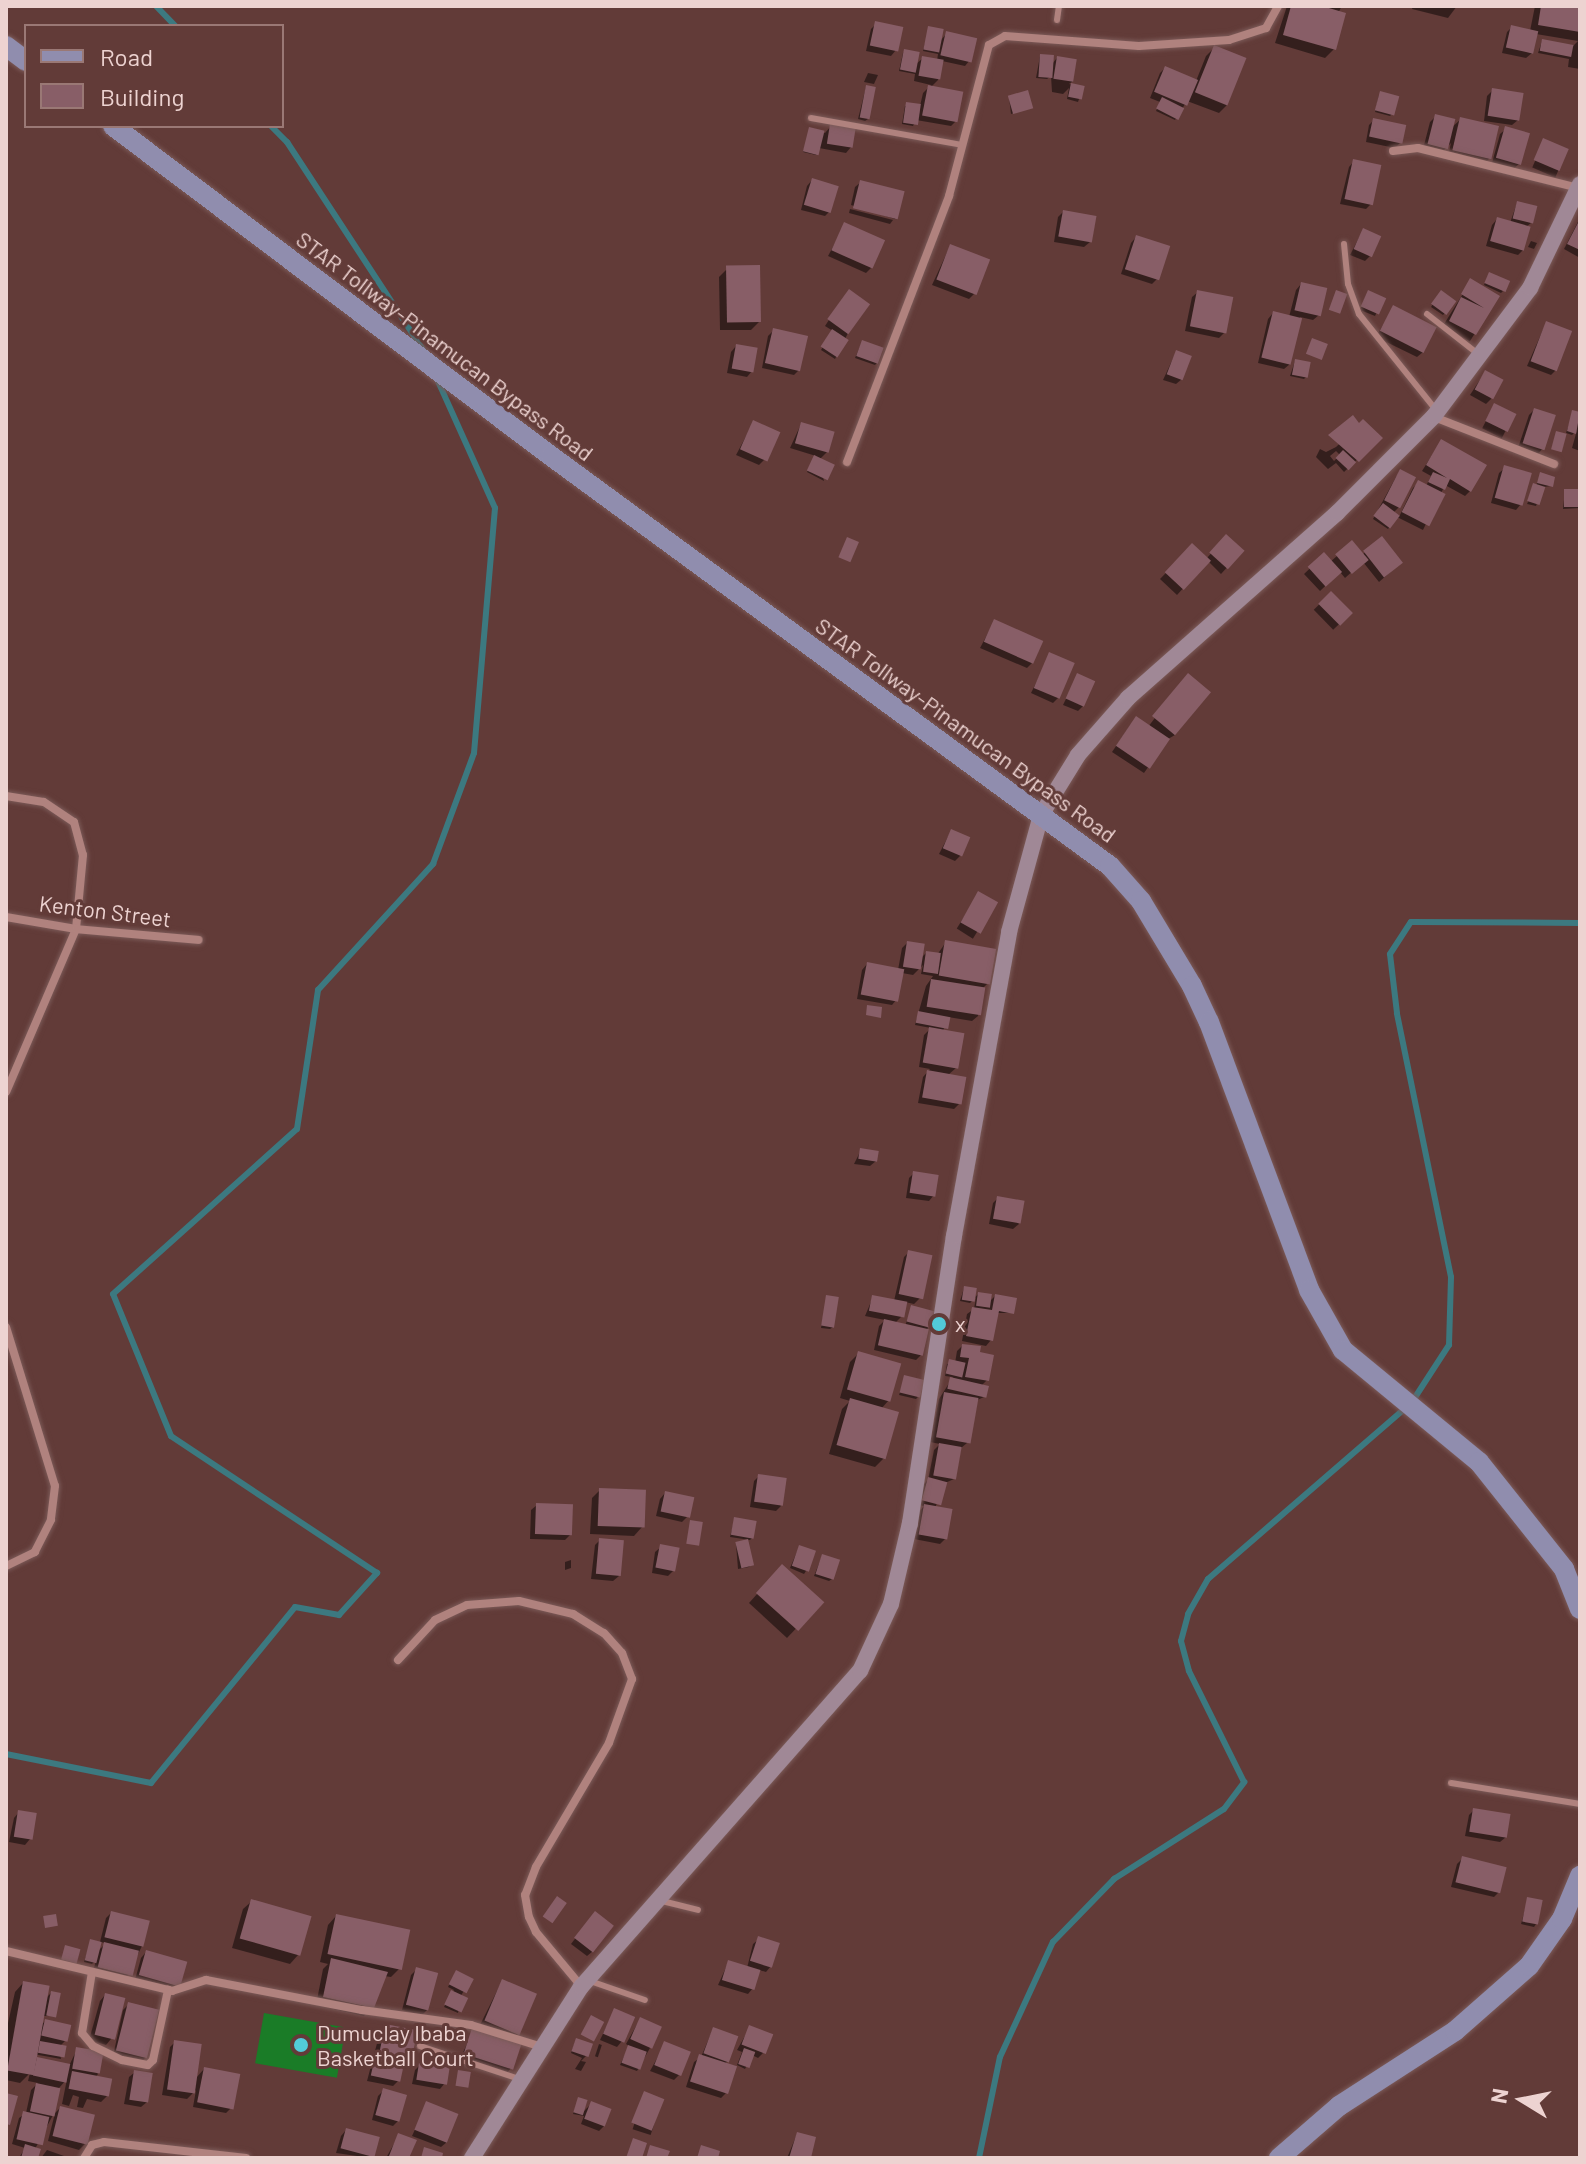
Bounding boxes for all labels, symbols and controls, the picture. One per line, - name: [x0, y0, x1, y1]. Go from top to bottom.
- legend: [24, 24, 284, 128]
- text: Road: [100, 42, 153, 71]
- text: Building: [100, 82, 184, 111]
- street label: STAR Tollway-Pinamucan Bypass Road: [291, 226, 599, 466]
- street label: STAR Tollway-Pinamucan Bypass Road: [811, 612, 1121, 848]
- street label: Kenton Street: [38, 890, 172, 932]
- place label: x: [955, 1311, 965, 1337]
- marker: x: [930, 1315, 948, 1333]
- place label: Dumuclay Ibaba Basketball Court: [317, 2019, 474, 2070]
- marker: Dumuclay Ibaba Basketball Court: [292, 2036, 310, 2054]
- north arrow: [1482, 2060, 1562, 2140]
- text: N: [1484, 2086, 1512, 2105]

